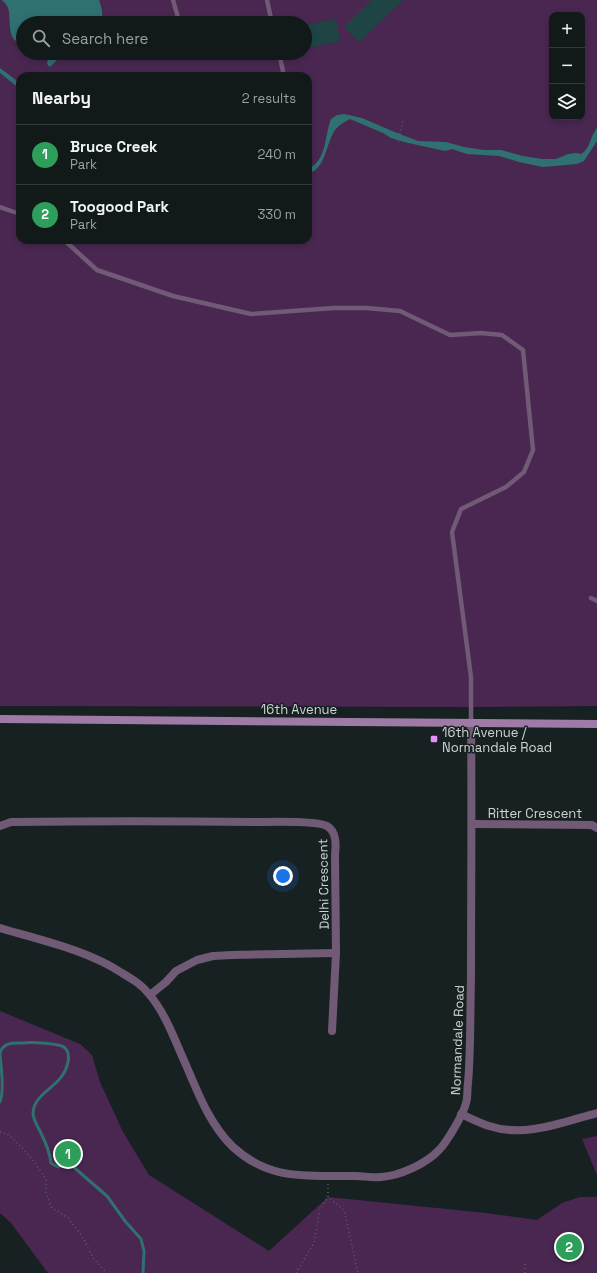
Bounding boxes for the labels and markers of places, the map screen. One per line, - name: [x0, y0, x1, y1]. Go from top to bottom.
- place label: 16th Avenue / Normandale Road: [442, 724, 552, 756]
- marker: 16th Avenue / Normandale Road: [429, 734, 439, 744]
- pin: 1: [55, 1139, 81, 1169]
- pin: 2: [556, 1232, 582, 1262]

